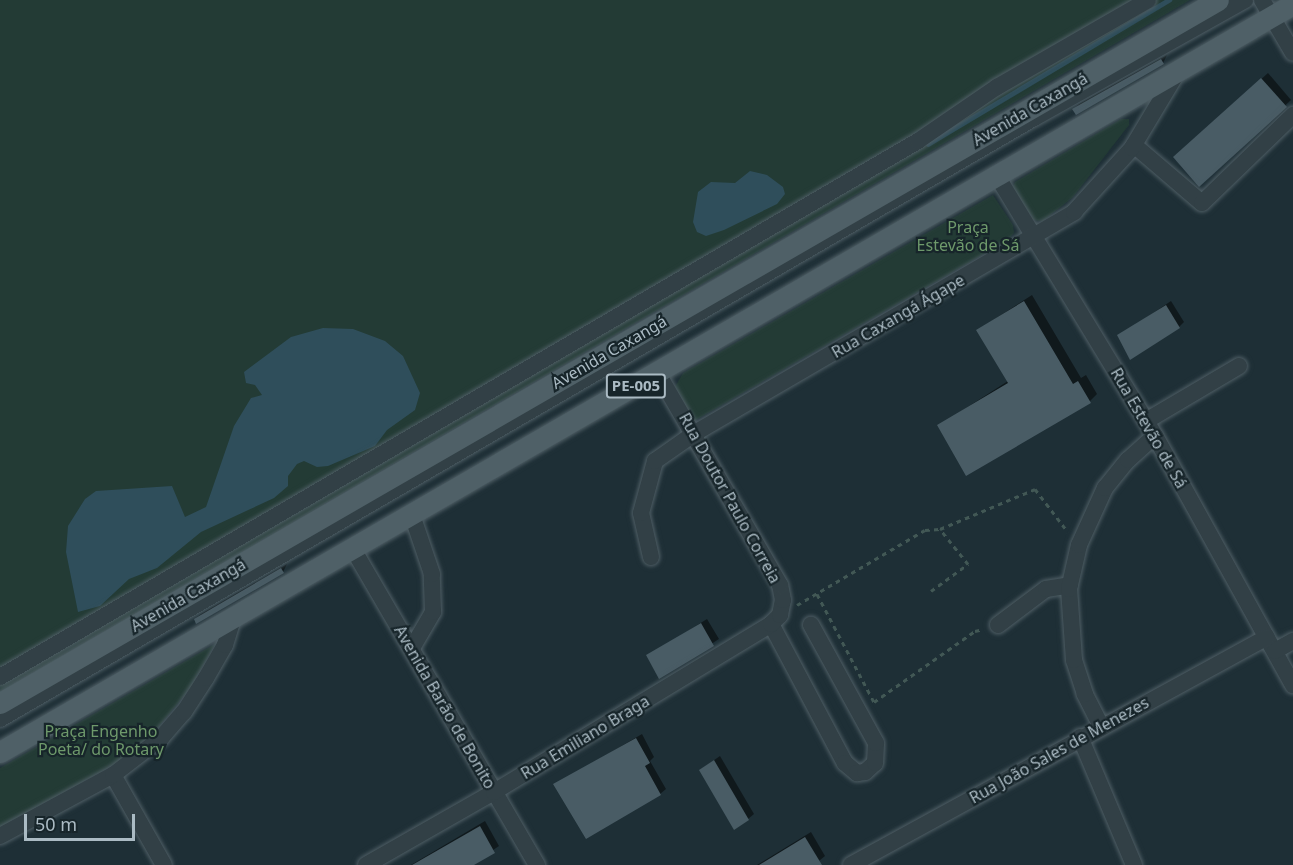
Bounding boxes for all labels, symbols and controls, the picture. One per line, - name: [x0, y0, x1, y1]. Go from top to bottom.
- street label: Avenida Caxangá: [969, 68, 1091, 150]
- park label: Praça Estevão de Sá: [917, 217, 1019, 255]
- street label: Rua Caxangá Ágape: [828, 270, 968, 362]
- street label: Avenida Caxangá: [548, 311, 670, 393]
- street label: Rua Estevão de Sá: [1107, 364, 1191, 492]
- road number: PE-005: [604, 374, 668, 398]
- street label: Rua Doutor Paulo Correia: [675, 409, 785, 587]
- street label: Avenida Caxangá: [127, 554, 249, 636]
- street label: Avenida Barão de Bonito: [390, 622, 500, 792]
- street label: Rua Emiliano Braga: [517, 691, 653, 783]
- street label: Rua João Sales de Menezes: [966, 693, 1152, 807]
- park label: Praça Engenho Poeta/ do Rotary: [38, 721, 164, 759]
- scale bar: [27, 802, 138, 840]
- text: 50 m: [35, 812, 77, 836]

